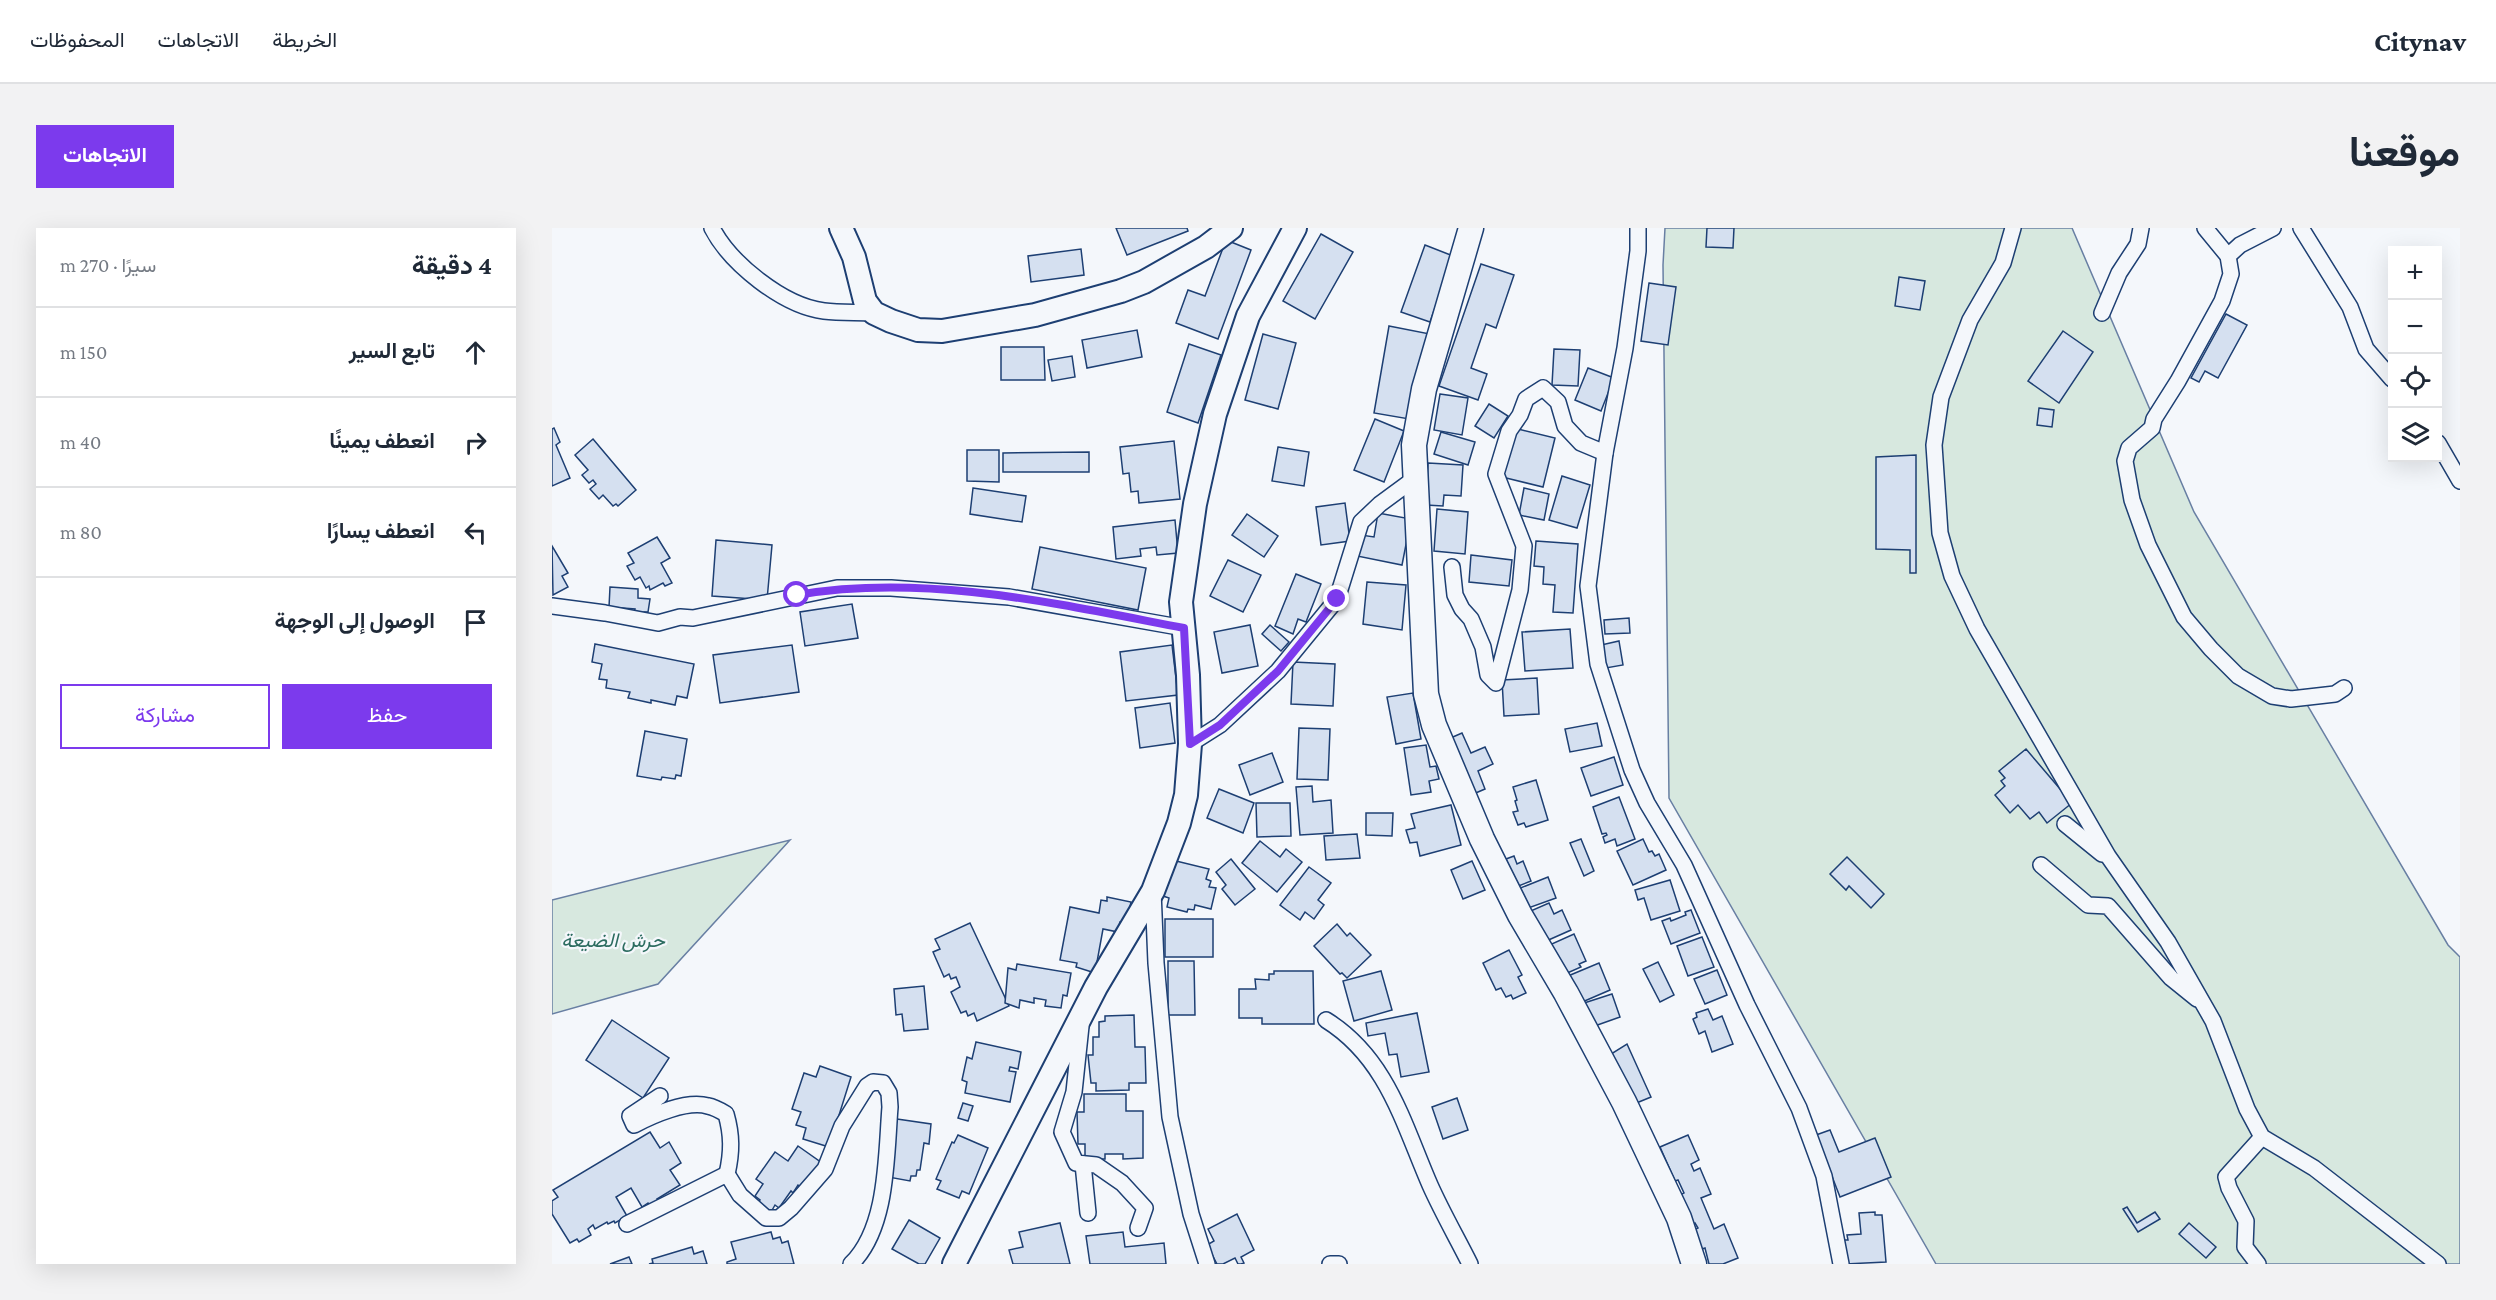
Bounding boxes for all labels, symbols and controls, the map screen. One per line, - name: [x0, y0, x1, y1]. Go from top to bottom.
- text: Citynav: [2374, 26, 2466, 57]
- text: المحفوظات: [30, 28, 125, 52]
- text: الاتجاهات: [158, 28, 239, 52]
- text: الخريطة: [272, 28, 337, 52]
- button: الاتجاهات: [36, 125, 174, 188]
- text: موقعنا: [2349, 128, 2460, 175]
- map controls: [2388, 246, 2442, 462]
- button: +: [2388, 246, 2442, 300]
- text: 4 دقيقة: [412, 251, 492, 280]
- text: سيرًا · 270 m: [60, 254, 156, 276]
- button: −: [2388, 300, 2442, 354]
- icon: ahead: [459, 336, 492, 369]
- text: تابع السير: [349, 338, 435, 363]
- text: 150 m: [60, 341, 107, 363]
- button: locate: [2388, 354, 2442, 408]
- button: layers: [2388, 408, 2442, 462]
- icon: right: [459, 426, 492, 459]
- text: انعطف يمينًا: [329, 428, 435, 453]
- text: 40 m: [60, 431, 101, 453]
- icon: left: [459, 516, 492, 549]
- text: انعطف يسارًا: [327, 518, 435, 543]
- text: 80 m: [60, 521, 102, 543]
- route start: [783, 581, 809, 607]
- route end: [1323, 585, 1349, 611]
- icon: arrive: [459, 606, 492, 639]
- text: الوصول إلى الوجهة: [274, 608, 435, 633]
- button: مشاركة: [60, 684, 270, 749]
- button: حفظ: [282, 684, 492, 749]
- park label: حرش الضيعة: [561, 929, 665, 953]

